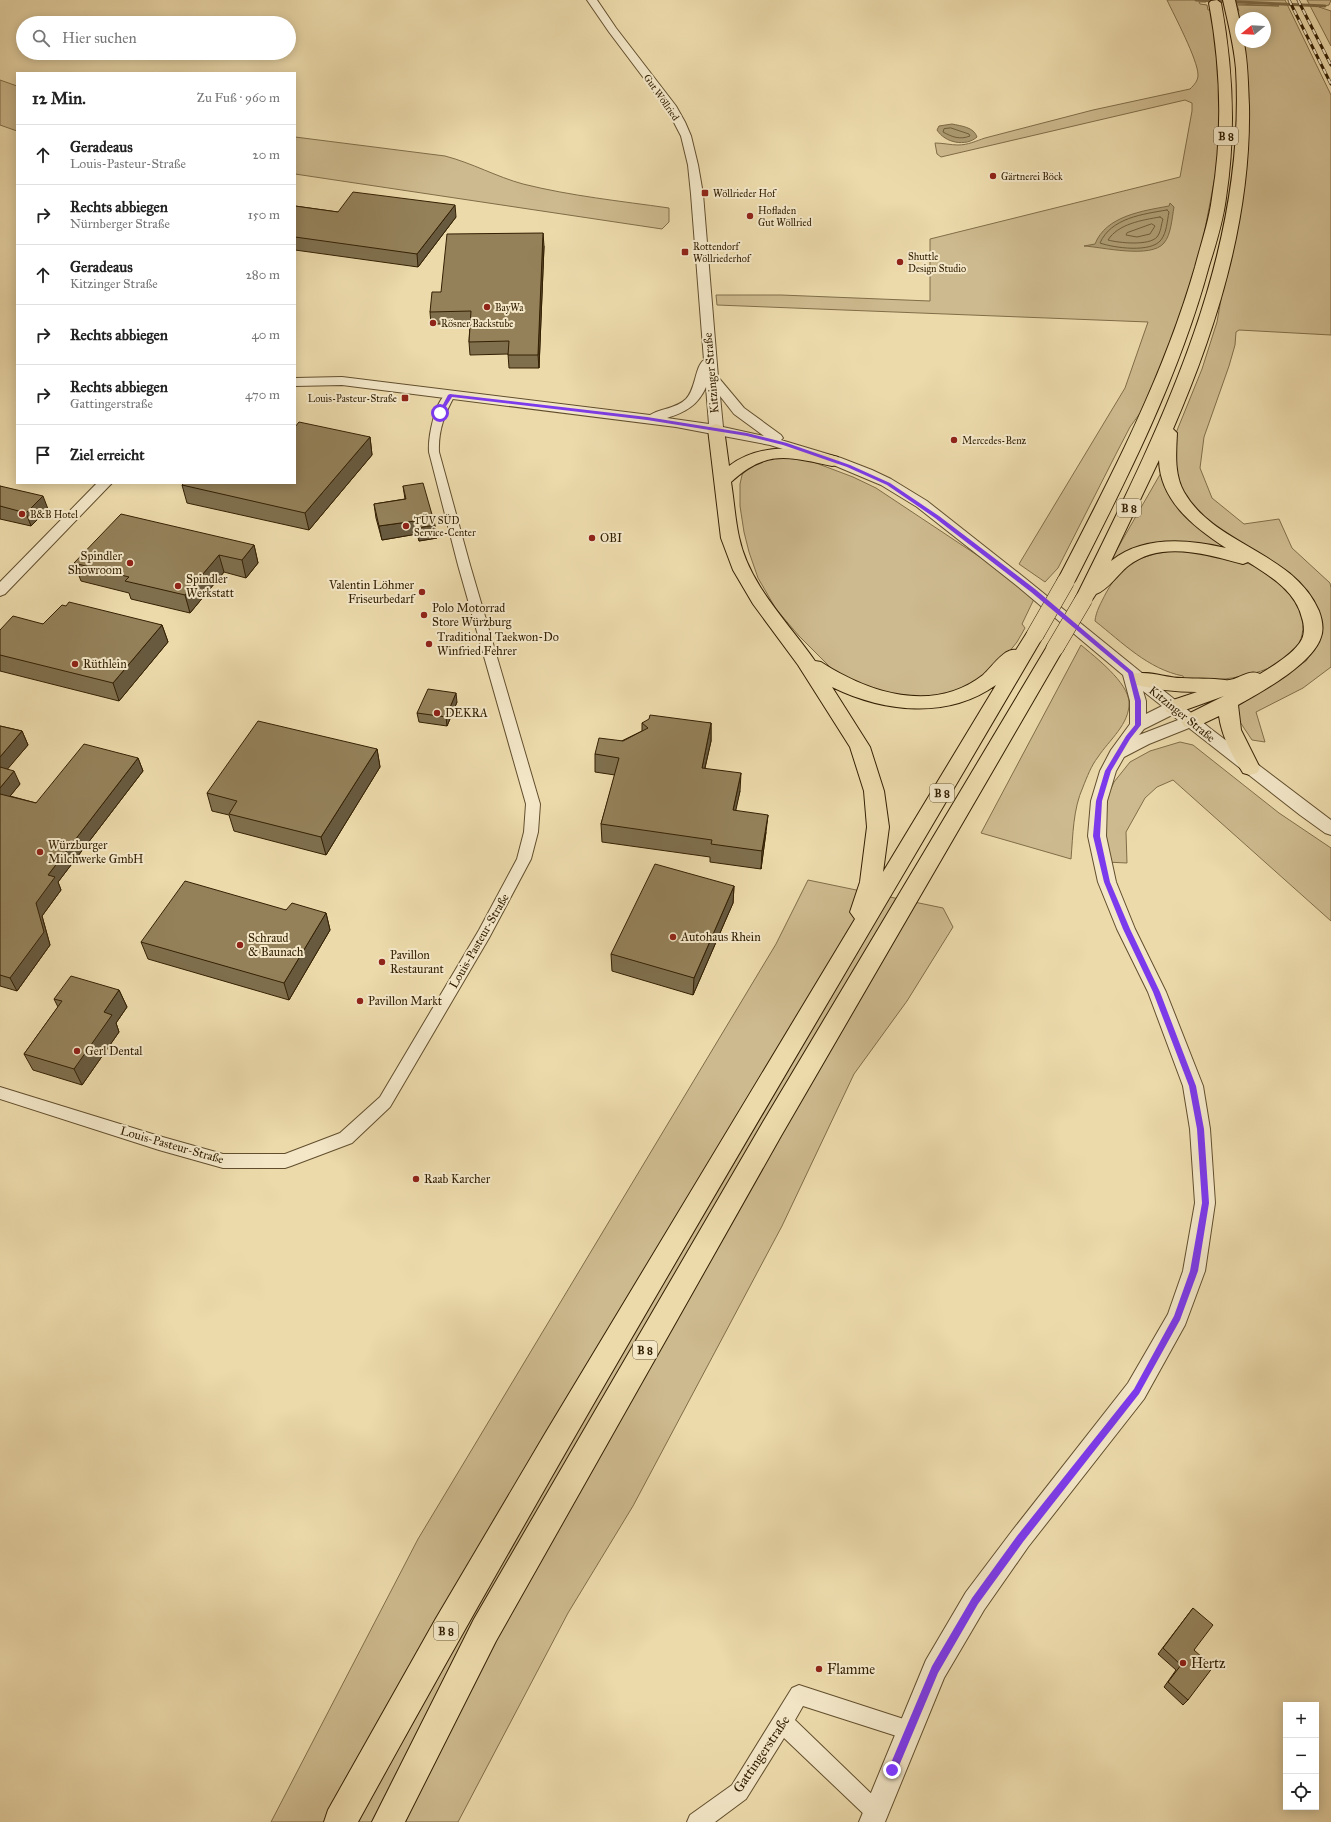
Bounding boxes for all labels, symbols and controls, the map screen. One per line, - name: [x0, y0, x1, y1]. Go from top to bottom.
- north arrow: [1235, 12, 1271, 48]
- search box: [16, 16, 296, 60]
- icon: search: [30, 27, 52, 49]
- text: Hier suchen: [62, 29, 137, 47]
- street label: Gut Wöllried: [641, 72, 682, 123]
- text: 12 Min.: [32, 88, 86, 109]
- text: Zu Fuß · 960 m: [197, 90, 280, 106]
- road number: B 8: [1214, 127, 1238, 145]
- text: Geradeaus: [70, 138, 133, 156]
- icon: ahead: [32, 144, 54, 166]
- text: 20 m: [252, 147, 280, 163]
- text: Louis-Pasteur-Straße: [70, 156, 186, 172]
- marker: Gärtnerei Böck: [988, 171, 998, 181]
- place label: Gärtnerei Böck: [1001, 171, 1063, 183]
- marker: Wöllrieder Hof: [700, 188, 710, 198]
- place label: Wöllrieder Hof: [713, 188, 777, 200]
- text: Rechts abbiegen: [70, 198, 168, 216]
- icon: right: [32, 204, 54, 226]
- place label: Hofladen Gut Wöllried: [758, 205, 812, 229]
- text: 150 m: [248, 207, 280, 223]
- marker: Hofladen Gut Wöllried: [745, 211, 755, 221]
- text: Nürnberger Straße: [70, 216, 170, 232]
- place label: Rottendorf Wöllriederhof: [693, 241, 752, 265]
- marker: Rottendorf Wöllriederhof: [680, 247, 690, 257]
- place label: Shuttle Design Studio: [908, 251, 966, 275]
- marker: Shuttle Design Studio: [895, 257, 905, 267]
- text: Geradeaus: [70, 258, 133, 276]
- icon: ahead: [32, 264, 54, 286]
- text: 280 m: [245, 267, 280, 283]
- text: Kitzinger Straße: [70, 276, 158, 292]
- marker: BayWa: [482, 302, 492, 312]
- place label: BayWa: [495, 302, 524, 314]
- marker: Rösner Backstube: [428, 318, 438, 328]
- place label: Rösner Backstube: [441, 318, 513, 330]
- icon: right: [32, 324, 54, 346]
- text: Rechts abbiegen: [70, 326, 168, 344]
- text: 40 m: [251, 327, 280, 343]
- street label: Kitzinger Straße: [700, 332, 722, 414]
- text: Rechts abbiegen: [70, 378, 168, 396]
- icon: right: [32, 384, 54, 406]
- text: 470 m: [245, 387, 280, 403]
- place label: Louis-Pasteur-Straße: [308, 393, 397, 405]
- marker: Louis-Pasteur-Straße: [400, 393, 410, 403]
- text: Gattingerstraße: [70, 396, 153, 412]
- route start: [431, 404, 449, 422]
- marker: Mercedes-Benz: [949, 435, 959, 445]
- place label: Mercedes-Benz: [962, 435, 1027, 447]
- icon: arrive: [32, 444, 54, 466]
- text: Ziel erreicht: [70, 446, 145, 464]
- road number: B 8: [1117, 499, 1141, 517]
- marker: B&B Hotel: [17, 509, 27, 519]
- place label: B&B Hotel: [30, 509, 78, 521]
- place label: TÜV SÜD Service-Center: [414, 513, 476, 539]
- marker: TÜV SÜD Service-Center: [401, 521, 411, 531]
- place label: OBI: [600, 531, 622, 545]
- marker: OBI: [587, 533, 597, 543]
- place label: Spindler Showroom: [68, 549, 122, 577]
- marker: Spindler Showroom: [125, 558, 135, 568]
- place label: Spindler Werkstatt: [186, 572, 235, 600]
- place label: Valentin Löhmer Friseurbedarf: [328, 578, 416, 606]
- marker: Spindler Werkstatt: [173, 581, 183, 591]
- marker: Valentin Löhmer Friseurbedarf: [417, 587, 427, 597]
- place label: Polo Motorrad Store Würzburg: [432, 601, 512, 630]
- marker: Polo Motorrad Store Würzburg: [419, 610, 429, 620]
- place label: Traditional Taekwon-Do Winfried Fehrer: [437, 630, 559, 658]
- marker: Traditional Taekwon-Do Winfried Fehrer: [424, 639, 434, 649]
- place label: Rüthlein: [83, 657, 127, 671]
- marker: Rüthlein: [70, 659, 80, 669]
- street label: Kitzinger Straße: [1146, 683, 1218, 746]
- place label: DEKRA: [445, 706, 488, 720]
- marker: DEKRA: [432, 708, 442, 718]
- road number: B 8: [930, 784, 954, 802]
- place label: Würzburger Milchwerke GmbH: [48, 838, 144, 866]
- marker: Würzburger Milchwerke GmbH: [35, 847, 45, 857]
- street label: Louis-Pasteur-Straße: [446, 891, 512, 991]
- place label: Autohaus Rhein: [680, 930, 761, 944]
- place label: Schraud & Baunach: [248, 931, 304, 959]
- marker: Autohaus Rhein: [668, 932, 678, 942]
- marker: Schraud & Baunach: [235, 940, 245, 950]
- place label: Pavillon Restaurant: [390, 948, 444, 976]
- marker: Pavillon Restaurant: [377, 957, 387, 967]
- place label: Pavillon Markt: [368, 994, 443, 1008]
- marker: Pavillon Markt: [355, 996, 365, 1006]
- place label: Gerl Dental: [85, 1044, 143, 1058]
- marker: Gerl Dental: [72, 1046, 82, 1056]
- street label: Louis-Pasteur-Straße: [119, 1124, 225, 1166]
- place label: Raab Karcher: [424, 1172, 491, 1186]
- marker: Raab Karcher: [411, 1174, 421, 1184]
- road number: B 8: [633, 1341, 657, 1359]
- road number: B 8: [434, 1622, 458, 1640]
- place label: Hertz: [1191, 1655, 1226, 1672]
- marker: Hertz: [1178, 1658, 1188, 1668]
- place label: Flamme: [827, 1661, 875, 1678]
- marker: Flamme: [814, 1664, 824, 1674]
- map controls: [1283, 1702, 1319, 1810]
- button: +: [1283, 1702, 1319, 1738]
- street label: Gattingerstraße: [729, 1712, 794, 1796]
- button: −: [1283, 1738, 1319, 1774]
- route end: [883, 1761, 901, 1779]
- button: locate: [1283, 1774, 1319, 1810]

